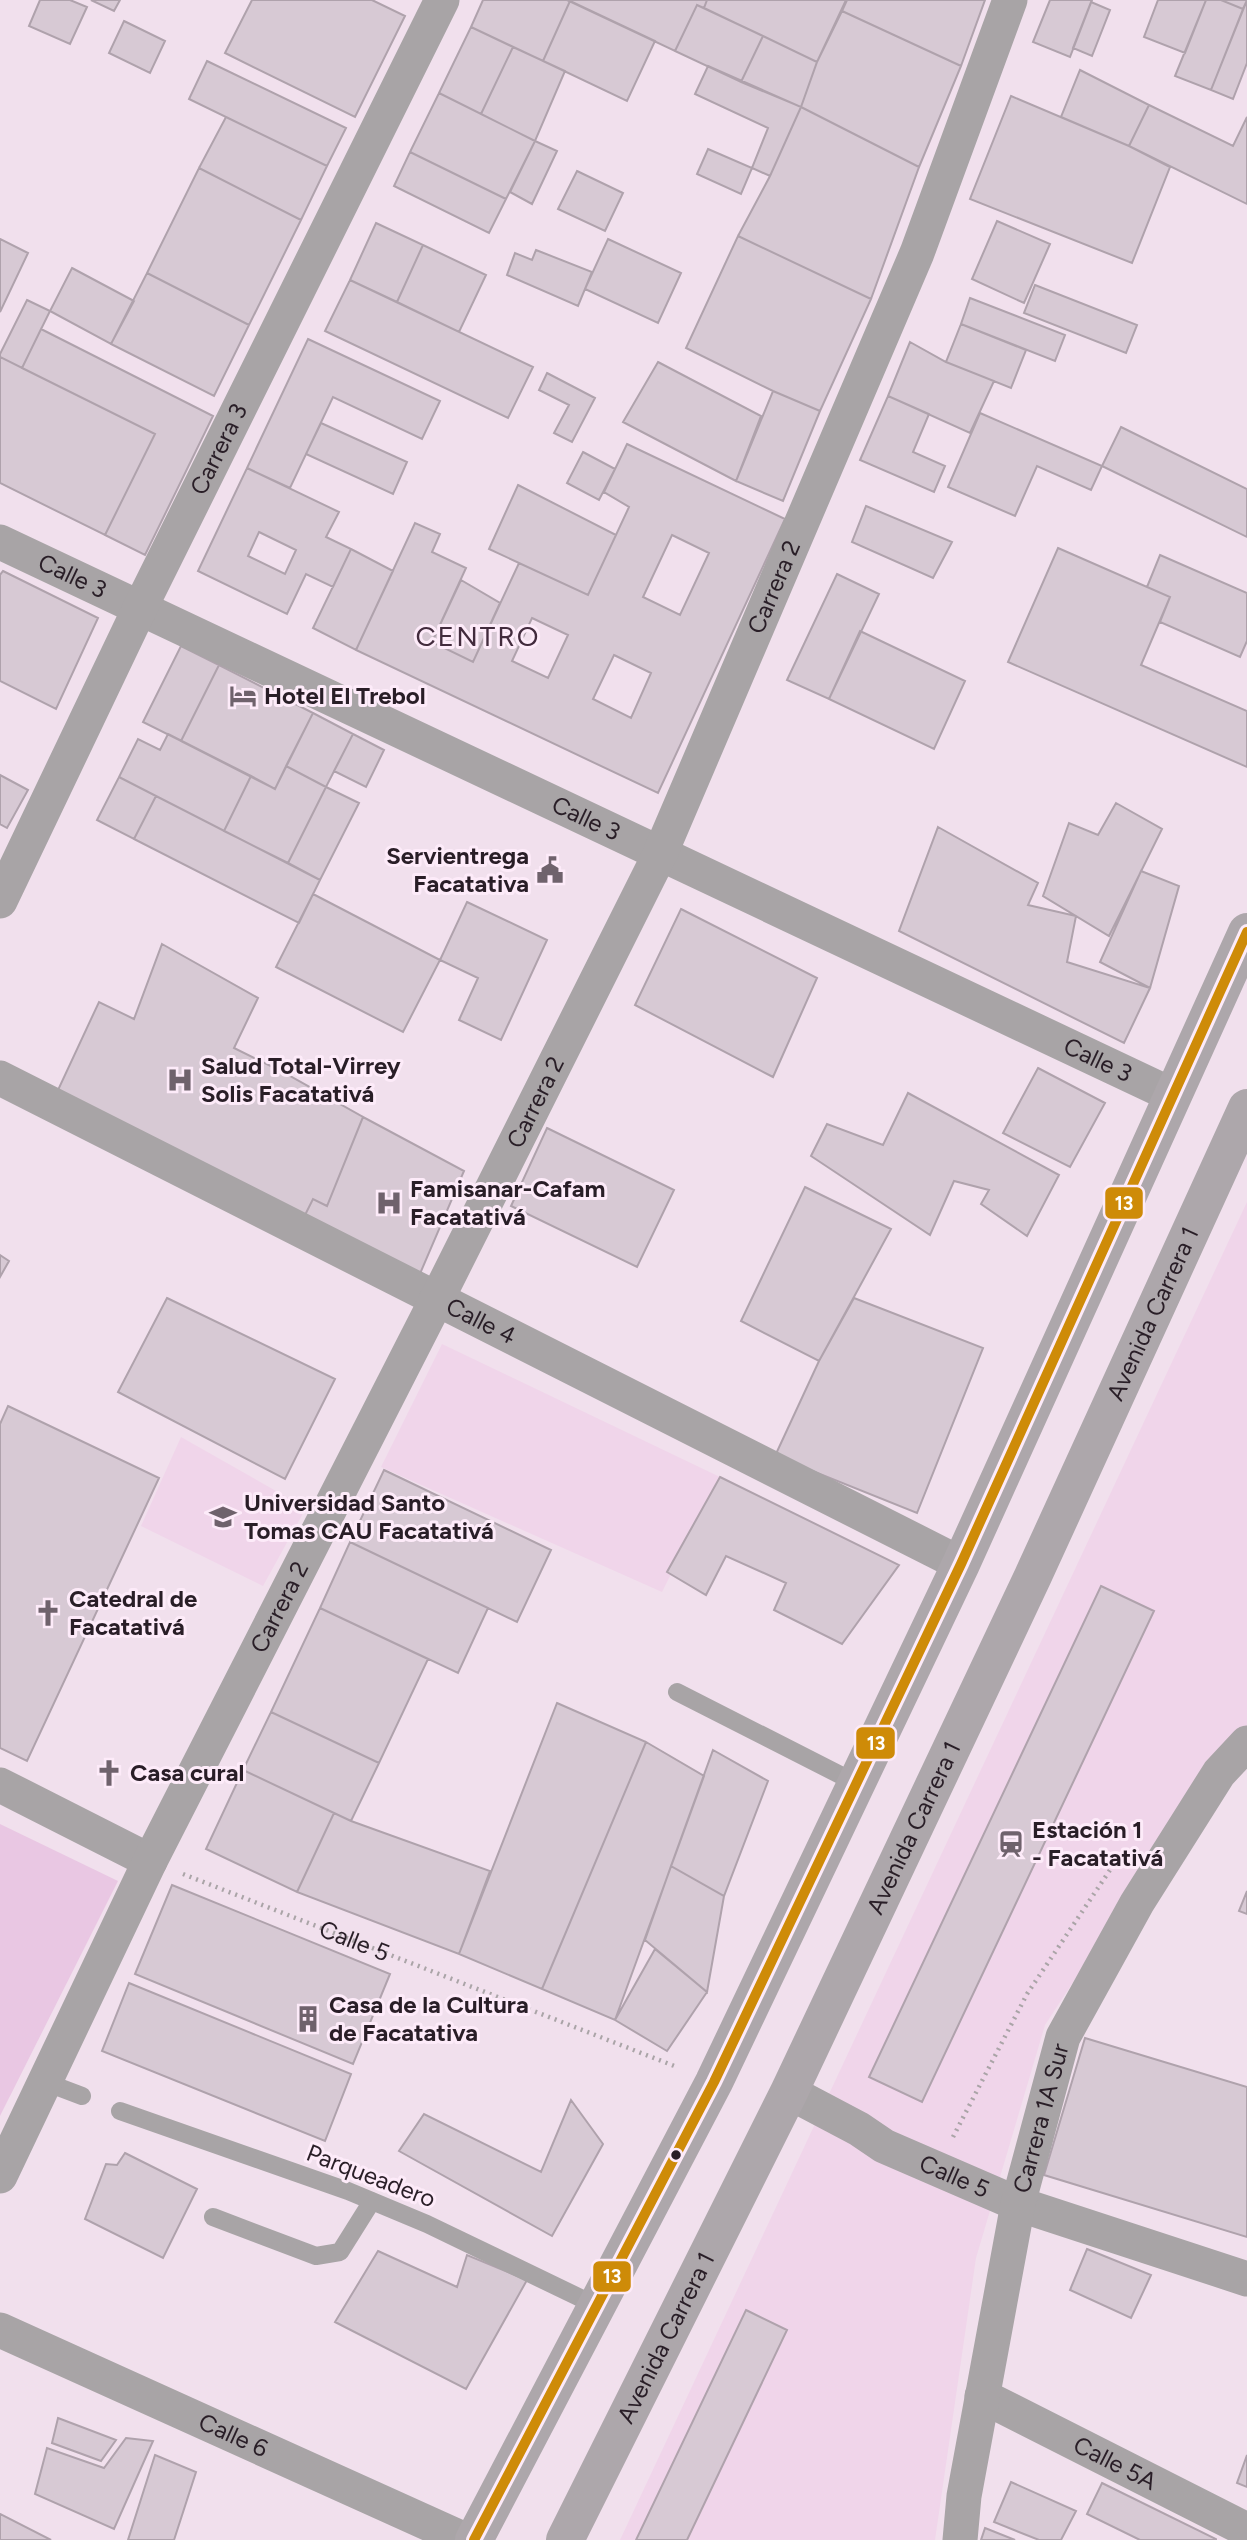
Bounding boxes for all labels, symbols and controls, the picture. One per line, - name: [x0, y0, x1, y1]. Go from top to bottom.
- street label: Carrera 3: [184, 399, 253, 499]
- street label: Carrera 2: [741, 536, 806, 638]
- street label: Calle 3: [34, 547, 111, 604]
- district label: CENTRO: [415, 619, 541, 653]
- hotel icon: Hotel El Trebol: [228, 681, 258, 711]
- place label: Hotel El Trebol: [264, 681, 426, 710]
- street label: Calle 3: [547, 790, 625, 847]
- place label: Servientrega Facatativa: [386, 841, 529, 898]
- public building icon: Servientrega Facatativa: [535, 855, 565, 885]
- street label: Calle 3: [1059, 1031, 1137, 1088]
- place label: Salud Total-Virrey Solis Facatativá: [201, 1051, 401, 1108]
- street label: Carrera 2: [500, 1051, 570, 1153]
- hospital icon: Salud Total-Virrey Solis Facatativá: [165, 1065, 195, 1095]
- place label: Famisanar-Cafam Facatativá: [410, 1174, 605, 1231]
- line badge: 13: [1104, 1186, 1144, 1220]
- hospital icon: Famisanar-Cafam Facatativá: [374, 1188, 404, 1218]
- text: 13: [1115, 1192, 1133, 1215]
- street label: Avenida Carrera 1: [1100, 1222, 1205, 1405]
- street label: Calle 4: [442, 1291, 521, 1350]
- place label: Universidad Santo Tomas CAU Facatativá: [244, 1488, 494, 1545]
- school or university icon: Universidad Santo Tomas CAU Facatativá: [208, 1502, 238, 1532]
- street label: Carrera 2: [244, 1556, 315, 1657]
- place label: Catedral de Facatativá: [69, 1584, 197, 1641]
- church icon: Catedral de Facatativá: [33, 1598, 63, 1628]
- line badge: 13: [855, 1726, 896, 1760]
- text: 13: [867, 1732, 885, 1755]
- street label: Avenida Carrera 1: [860, 1737, 967, 1919]
- church icon: Casa cural: [94, 1758, 124, 1788]
- place label: Casa cural: [130, 1758, 244, 1787]
- place label: Estación 1 - Facatativá: [1032, 1815, 1163, 1872]
- station icon: Estación 1 - Facatativá: [996, 1829, 1026, 1859]
- street label: Calle 5: [315, 1914, 394, 1967]
- place label: Casa de la Cultura de Facatativa: [329, 1990, 529, 2047]
- building icon: Casa de la Cultura de Facatativa: [293, 2004, 323, 2034]
- street label: Carrera 1A Sur: [1007, 2040, 1075, 2196]
- street label: Parqueadero: [303, 2138, 440, 2213]
- unlabelled marker: [669, 2148, 683, 2162]
- street label: Calle 5: [915, 2148, 994, 2204]
- street label: Avenida Carrera 1: [611, 2247, 721, 2428]
- line badge: 13: [592, 2260, 632, 2293]
- text: 13: [603, 2265, 621, 2288]
- street label: Calle 6: [194, 2407, 273, 2463]
- street label: Calle 5A: [1069, 2430, 1162, 2496]

